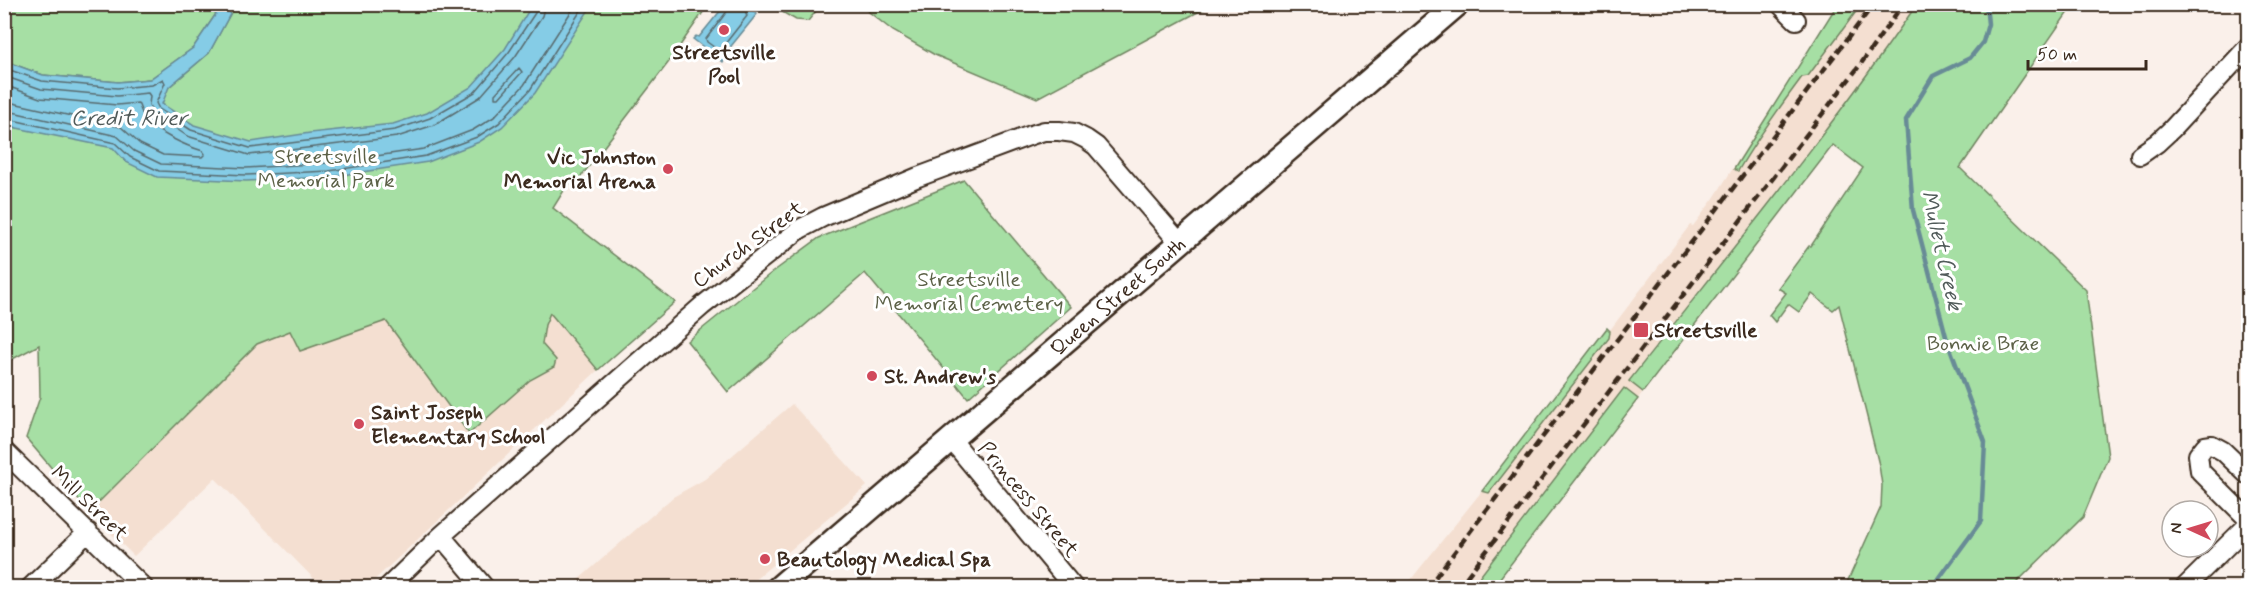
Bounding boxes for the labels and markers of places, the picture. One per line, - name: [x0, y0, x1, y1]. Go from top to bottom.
- marker: Streetsville Pool: [717, 23, 731, 37]
- place label: Streetsville Pool: [672, 39, 776, 91]
- place label: Vic Johnston Memorial Arena: [504, 144, 656, 196]
- marker: Vic Johnston Memorial Arena: [661, 162, 675, 176]
- place label: Streetsville: [1654, 317, 1758, 345]
- marker: Streetsville: [1632, 321, 1650, 339]
- place label: St. Andrew's: [884, 363, 997, 391]
- marker: St. Andrew's: [865, 369, 879, 383]
- place label: Saint Joseph Elementary School: [371, 399, 546, 451]
- marker: Saint Joseph Elementary School: [352, 417, 366, 431]
- place label: Beautology Medical Spa: [777, 546, 991, 576]
- marker: Beautology Medical Spa: [758, 552, 772, 566]

